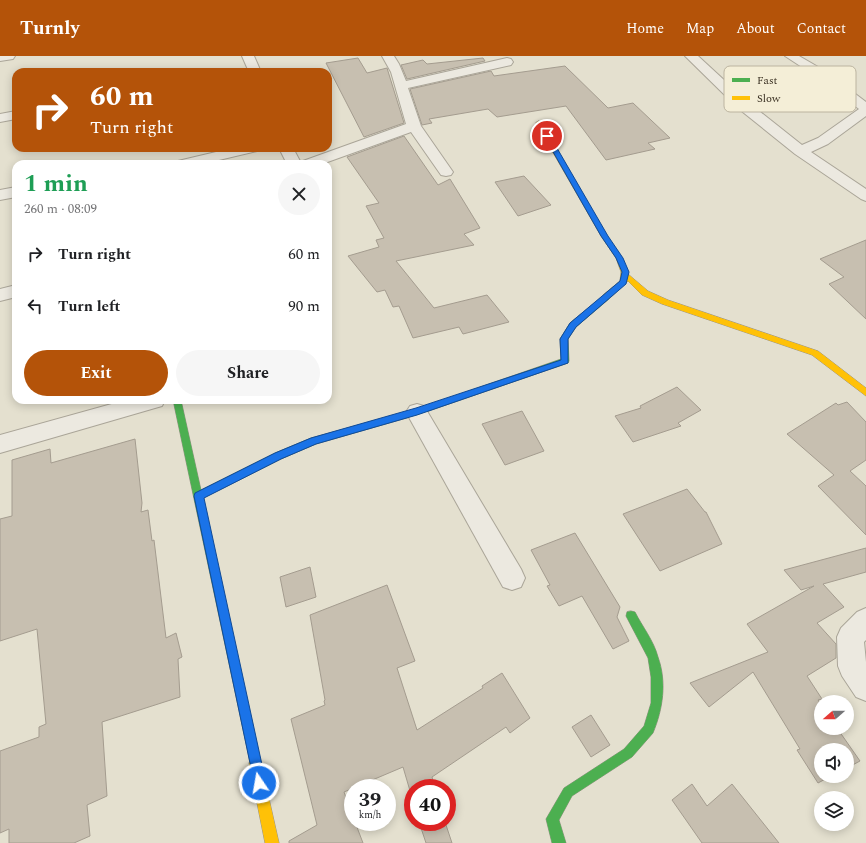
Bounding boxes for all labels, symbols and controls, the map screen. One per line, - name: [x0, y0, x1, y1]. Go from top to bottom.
- text: Turnly: [20, 14, 80, 43]
- text: Home: [626, 18, 664, 39]
- text: Map: [686, 18, 714, 39]
- text: About: [736, 18, 775, 39]
- text: Contact: [797, 18, 846, 39]
- legend: [724, 66, 856, 112]
- text: Fast: [757, 72, 778, 89]
- text: 60 m: [90, 75, 154, 118]
- icon: right: [24, 84, 76, 136]
- text: Slow: [757, 90, 781, 107]
- text: Turn right: [90, 114, 173, 141]
- pin: [530, 119, 564, 153]
- icon: arrive: [536, 125, 558, 147]
- text: 1 min: [24, 166, 88, 202]
- button: close: [278, 173, 320, 215]
- text: 260 m · 08:09: [24, 199, 97, 219]
- icon: right: [24, 243, 46, 265]
- text: Turn right: [58, 243, 131, 266]
- text: 60 m: [288, 243, 320, 266]
- icon: left: [24, 295, 46, 317]
- text: Turn left: [58, 295, 120, 318]
- text: 90 m: [288, 295, 320, 318]
- button: Exit: [24, 350, 168, 396]
- button: Share: [176, 350, 320, 396]
- north arrow: [814, 695, 854, 735]
- map controls: [814, 695, 854, 831]
- button: sound: [814, 743, 854, 783]
- position arrow: [238, 762, 280, 804]
- speed limit sign: 40: [404, 779, 456, 831]
- text: 39: [359, 785, 381, 815]
- button: layers: [814, 791, 854, 831]
- text: km/h: [359, 807, 381, 823]

